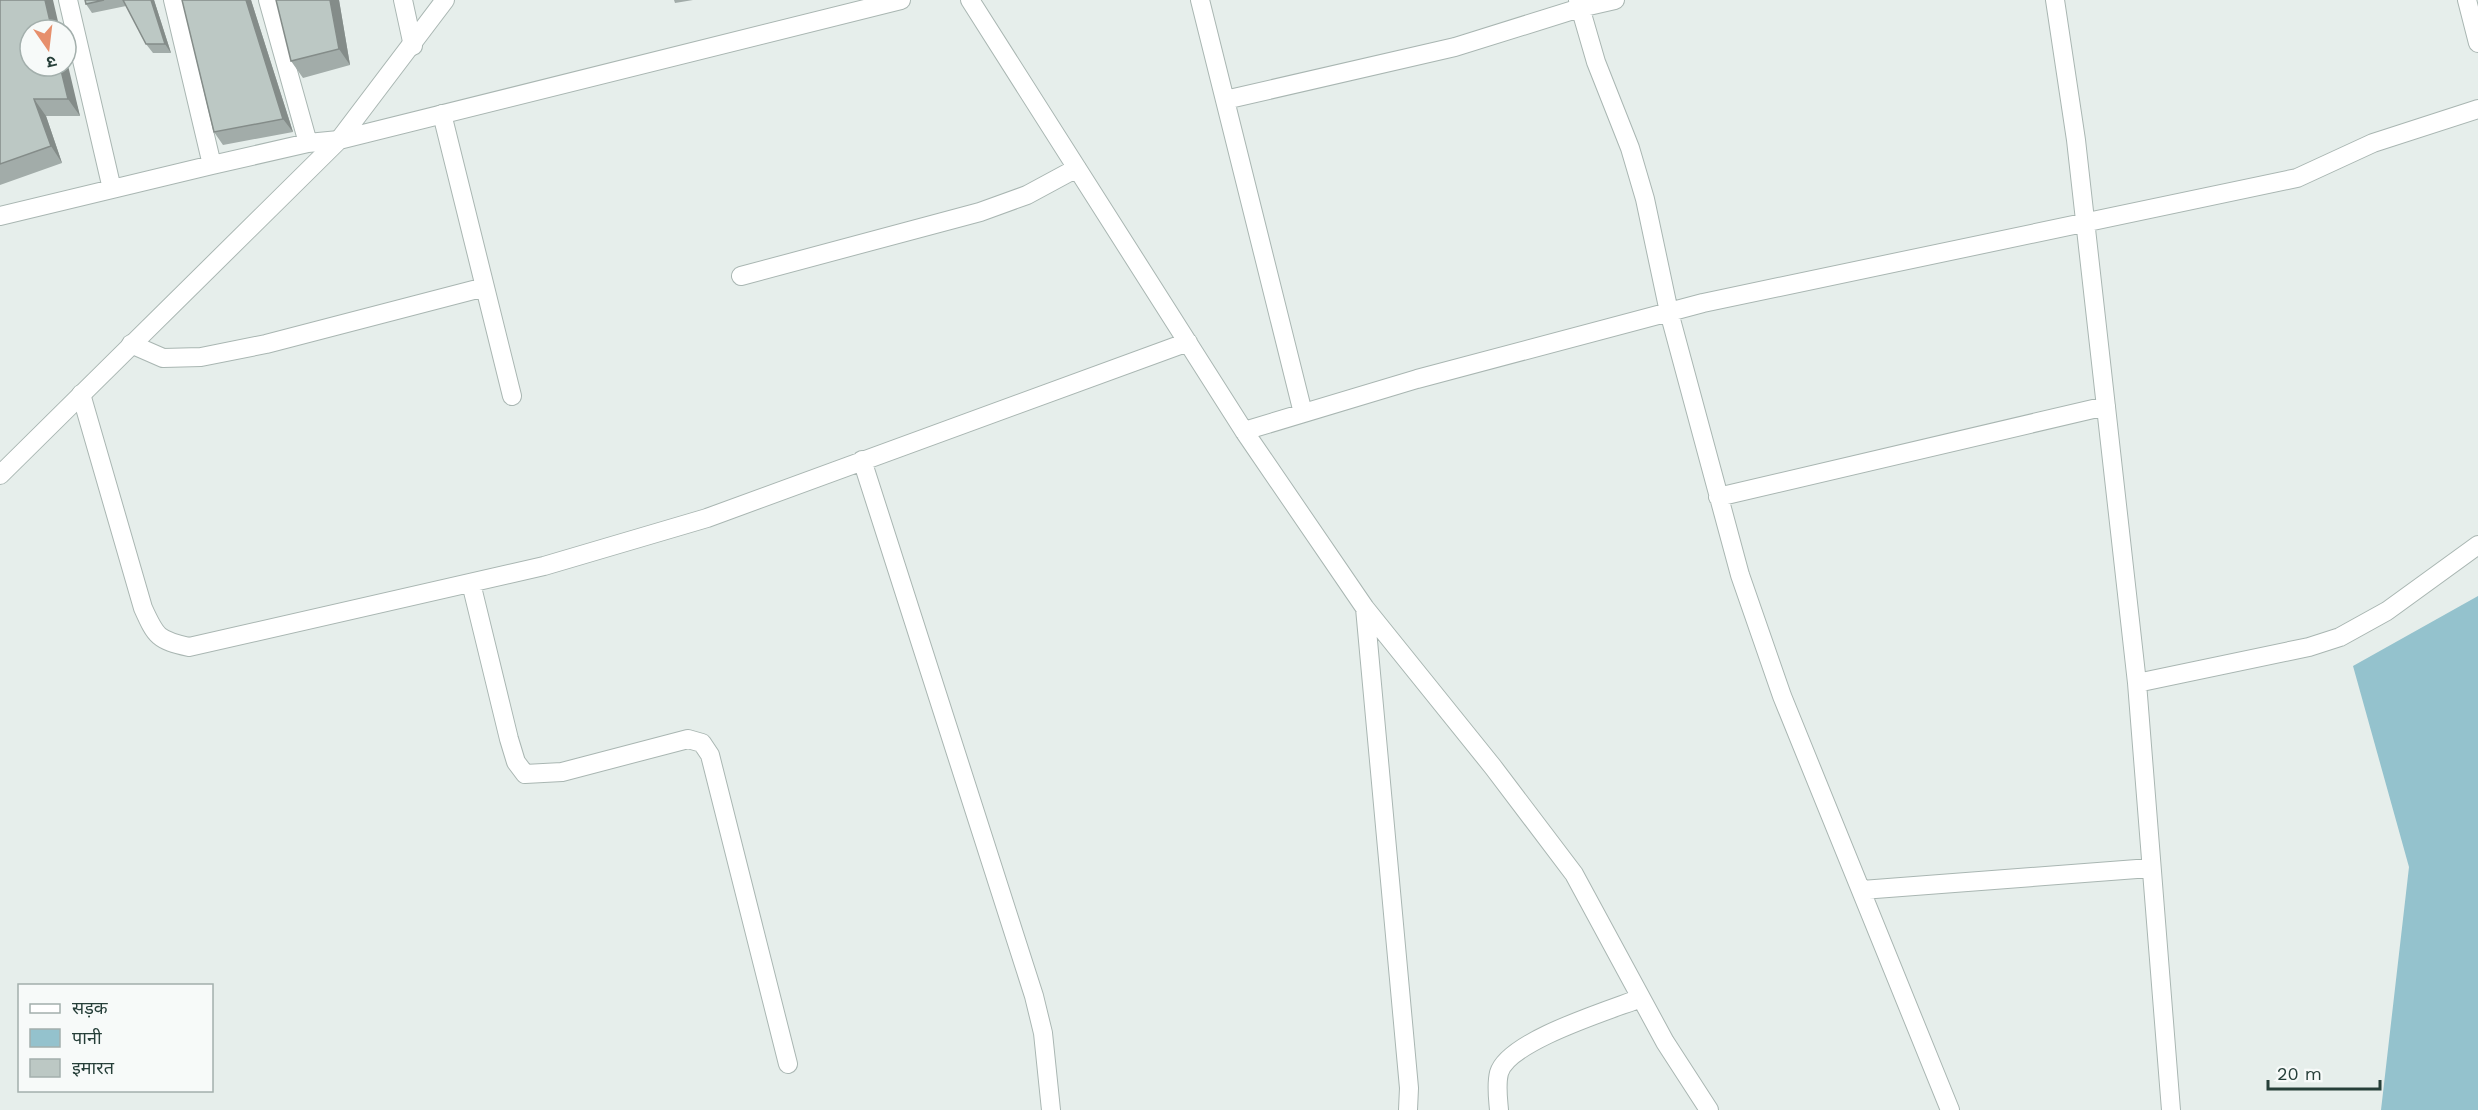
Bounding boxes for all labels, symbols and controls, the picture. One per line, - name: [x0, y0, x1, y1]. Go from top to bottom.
- north arrow: [18, 18, 78, 78]
- text: उ: [44, 52, 58, 73]
- legend: [18, 984, 213, 1092]
- text: सड़क: [72, 997, 109, 1018]
- text: पानी: [72, 1027, 102, 1048]
- scale bar: [2268, 1053, 2380, 1091]
- text: इमारत: [72, 1057, 115, 1078]
- text: 20 m: [2277, 1063, 2322, 1084]

